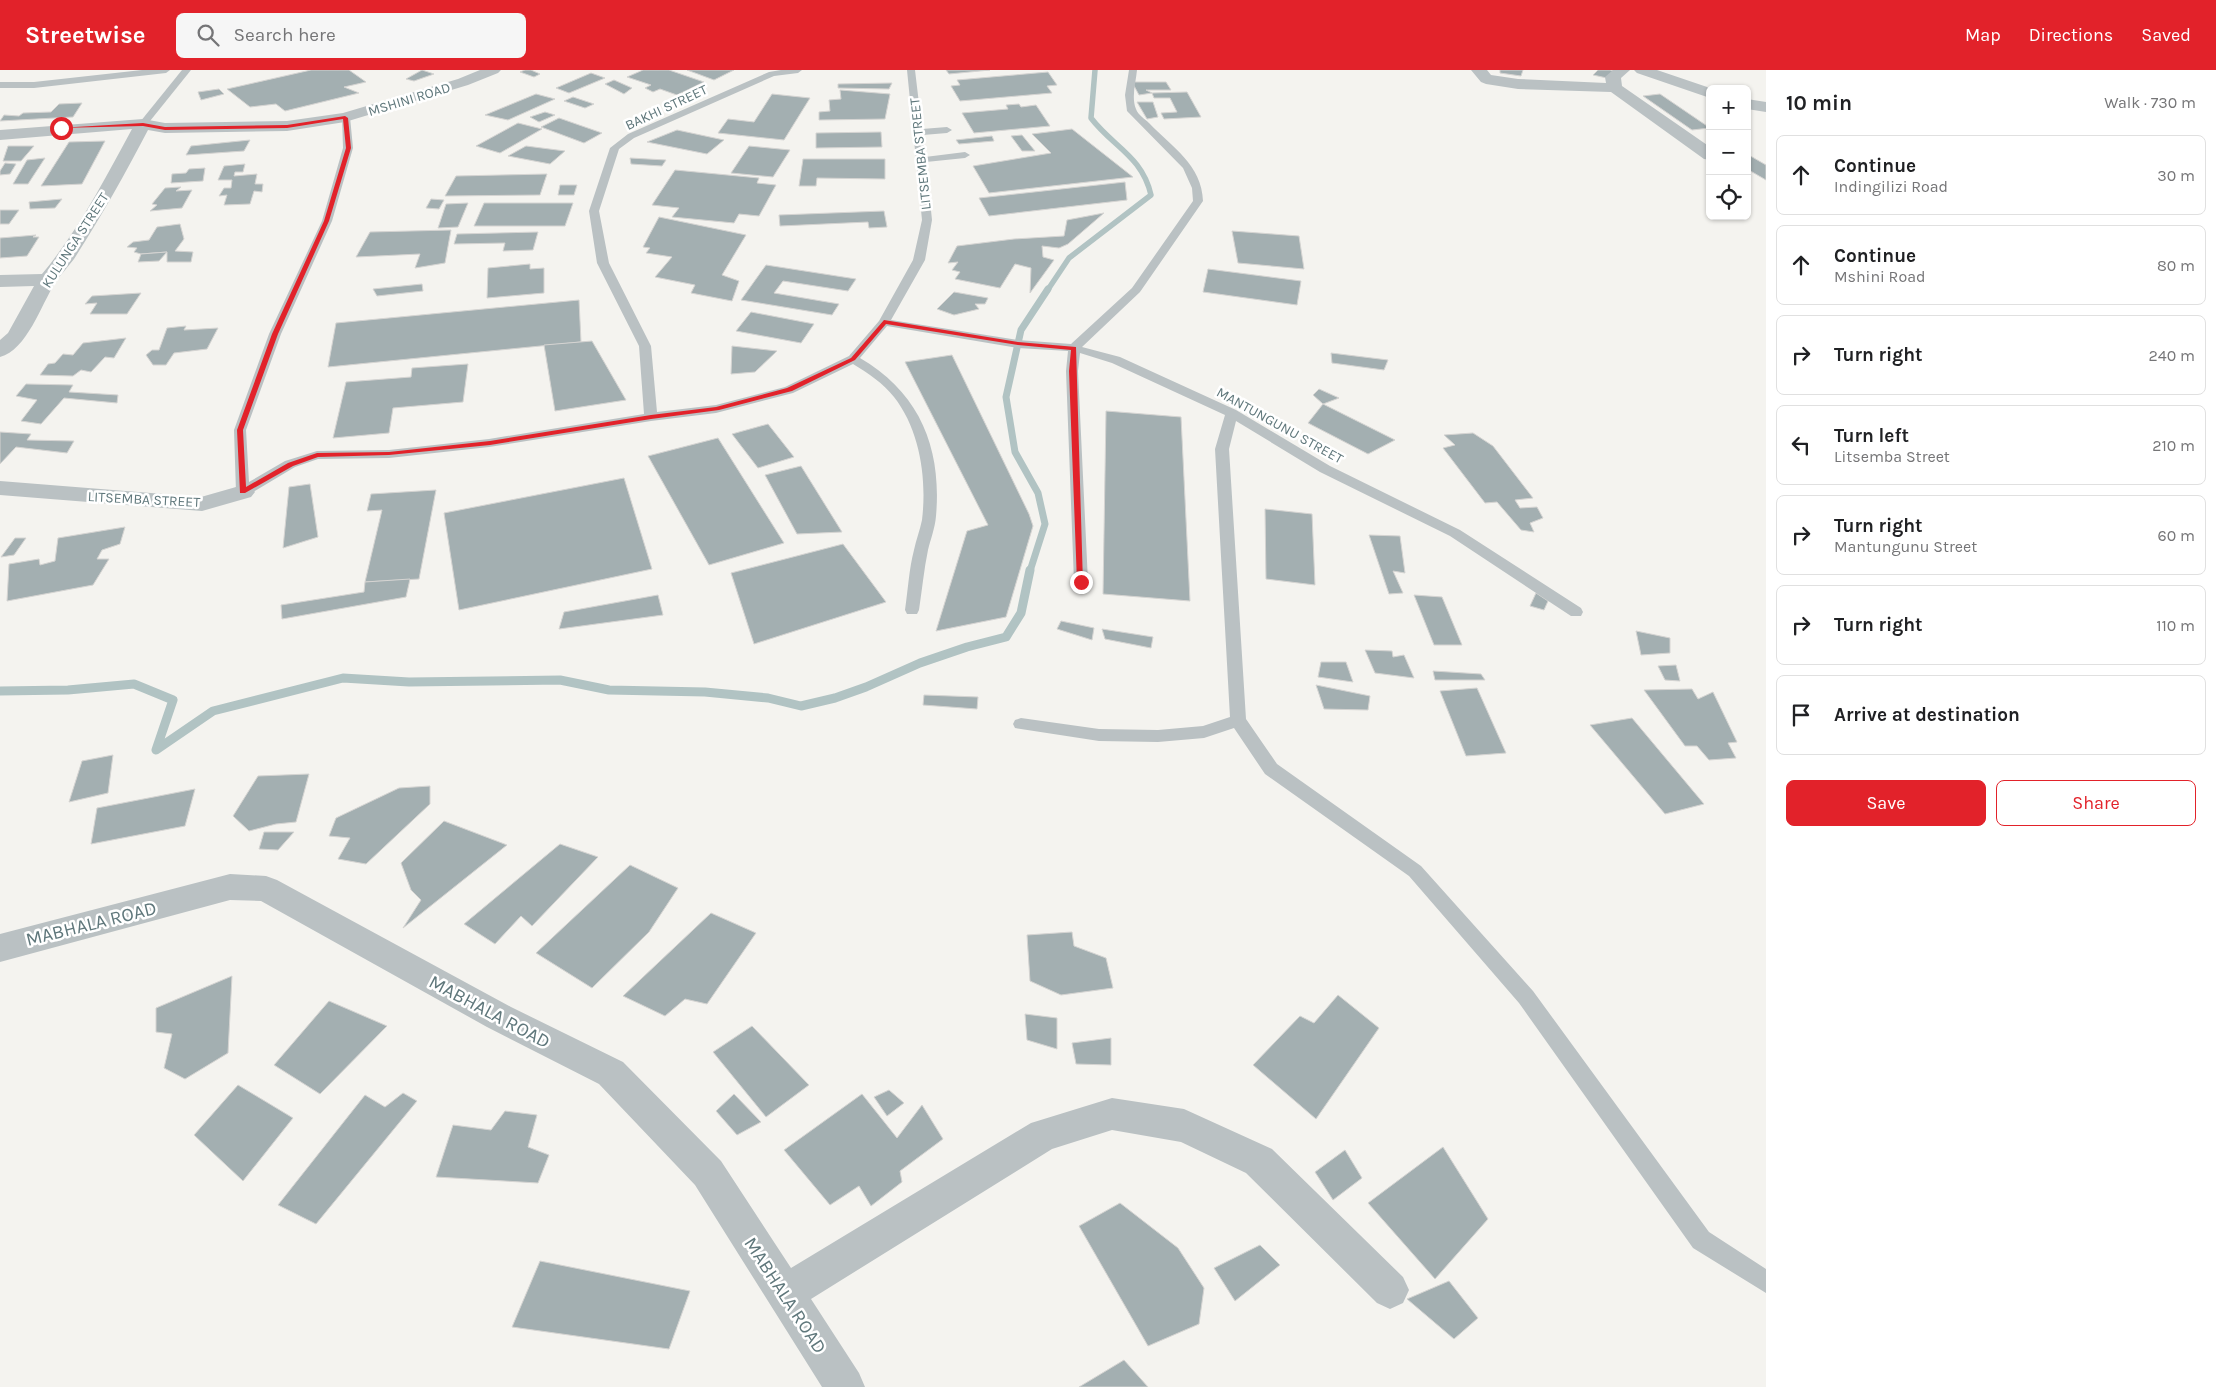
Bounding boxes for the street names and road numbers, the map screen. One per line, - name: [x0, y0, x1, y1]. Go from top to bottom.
- street label: MSHINI ROAD: [366, 79, 452, 120]
- street label: BAKHI STREET: [622, 81, 710, 134]
- street label: LITSEMBA STREET: [906, 97, 935, 211]
- street label: KULUNGA STREET: [38, 189, 113, 291]
- street label: MANTUNGUNU STREET: [1213, 384, 1346, 467]
- street label: LITSEMBA STREET: [87, 488, 201, 511]
- street label: MABHALA ROAD: [24, 897, 159, 951]
- street label: MABHALA ROAD: [425, 971, 554, 1053]
- street label: MABHALA ROAD: [739, 1233, 831, 1358]

